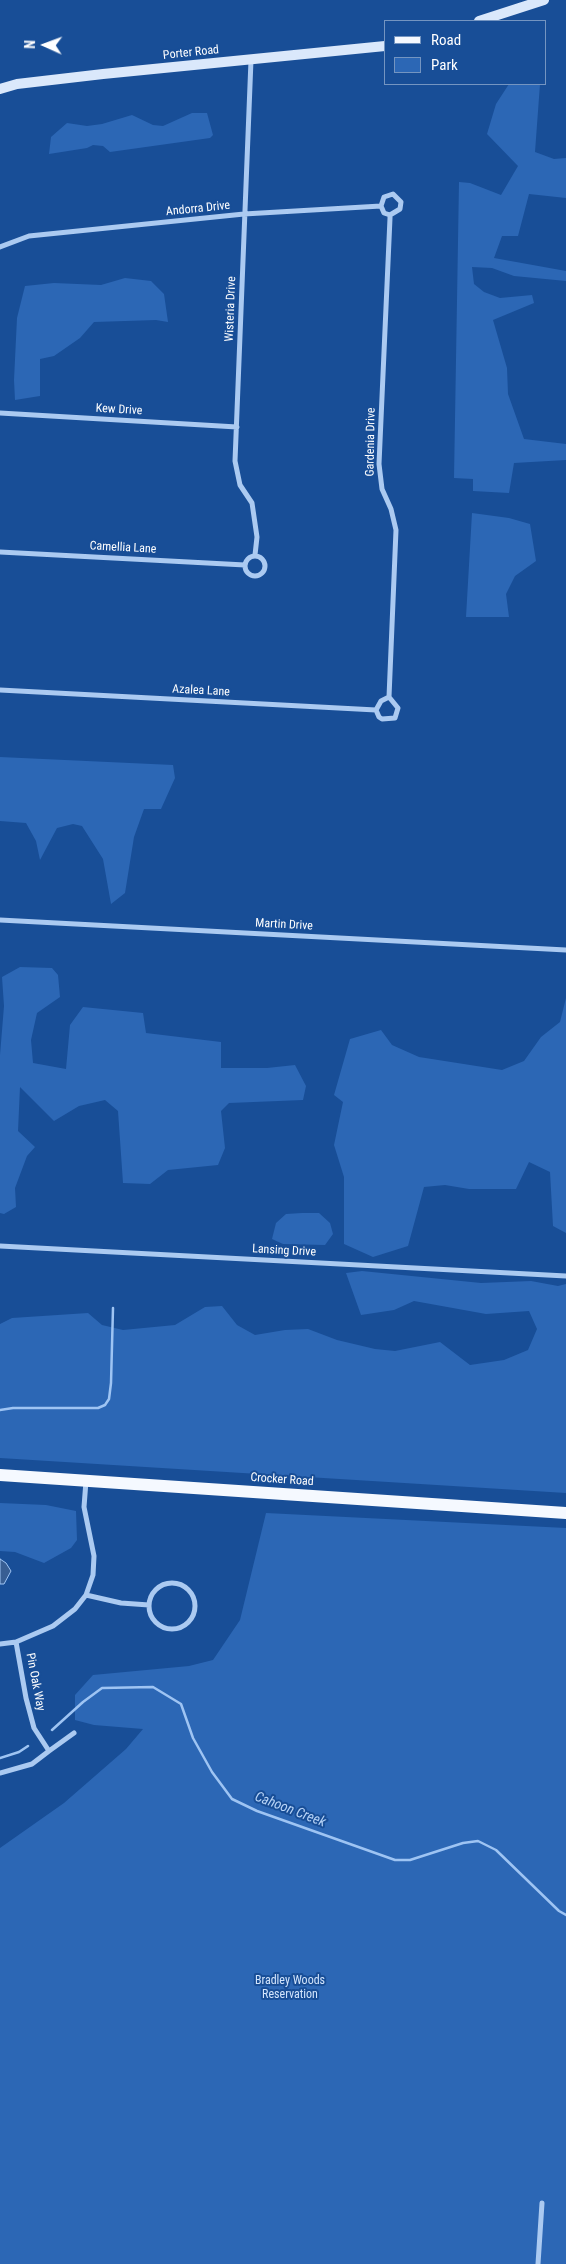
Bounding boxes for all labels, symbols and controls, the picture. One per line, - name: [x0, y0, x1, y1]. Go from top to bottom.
- north arrow: [20, 20, 70, 70]
- legend: [384, 20, 546, 85]
- text: Road: [431, 31, 461, 49]
- text: N: [22, 40, 38, 49]
- street label: Porter Road: [162, 43, 220, 63]
- text: Park: [431, 56, 458, 74]
- street label: Andorra Drive: [165, 198, 231, 220]
- street label: Wisteria Drive: [223, 276, 239, 342]
- street label: Kew Drive: [95, 402, 143, 418]
- street label: Gardenia Drive: [363, 407, 379, 477]
- street label: Camellia Lane: [89, 539, 157, 557]
- street label: Azalea Lane: [172, 682, 230, 700]
- street label: Martin Drive: [255, 916, 313, 934]
- street label: Lansing Drive: [252, 1242, 316, 1260]
- street label: Crocker Road: [250, 1471, 314, 1489]
- street label: Pin Oak Way: [22, 1652, 48, 1712]
- water label: Cahoon Creek: [252, 1789, 328, 1831]
- park label: Bradley Woods Reservation: [255, 1974, 325, 2002]

